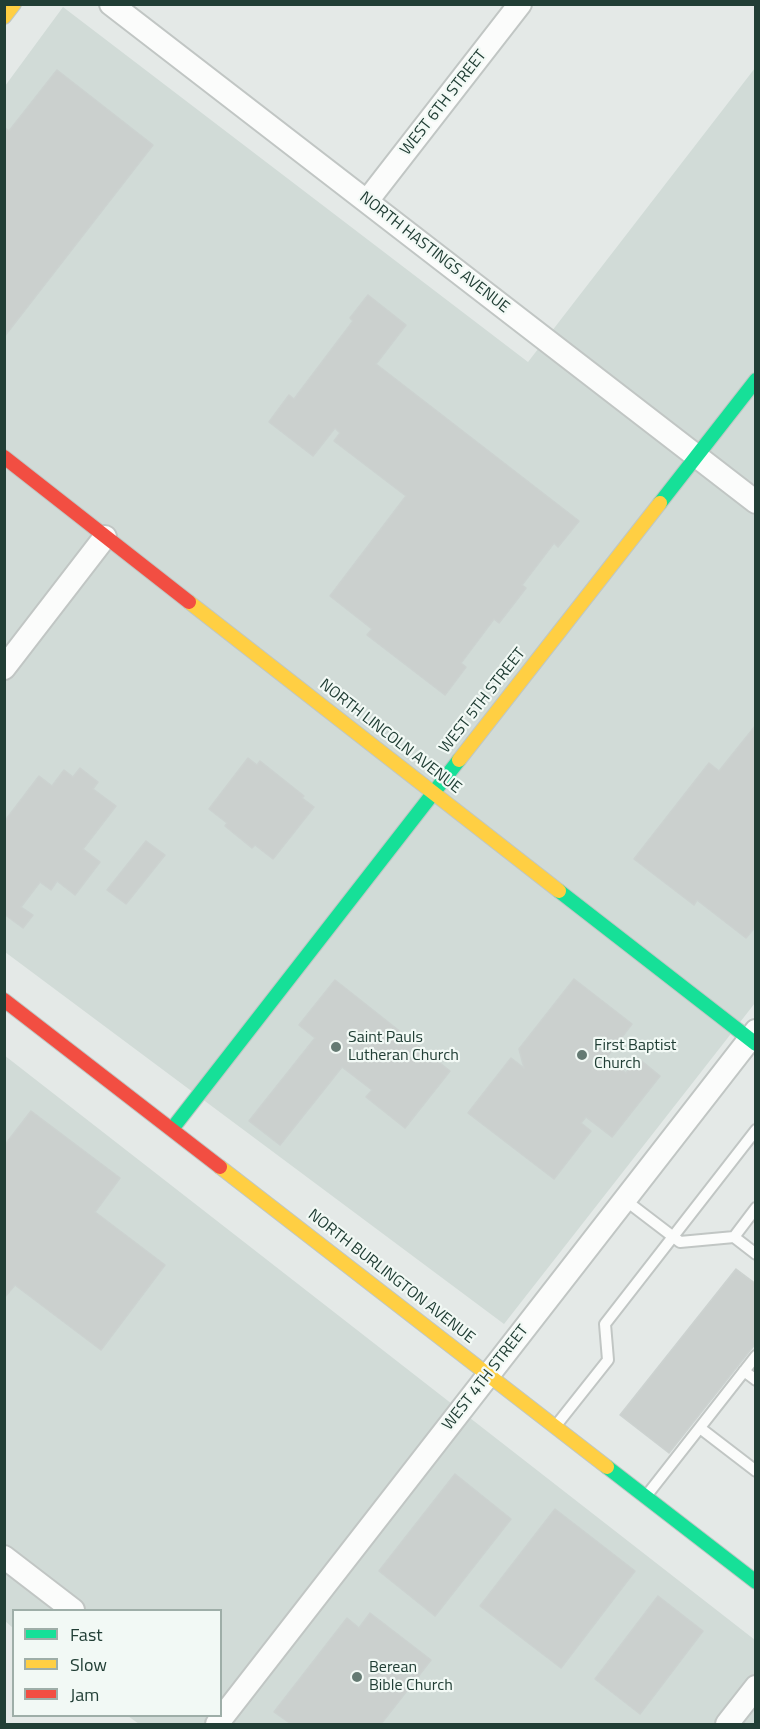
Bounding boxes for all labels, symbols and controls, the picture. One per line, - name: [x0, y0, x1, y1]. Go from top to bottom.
- street label: WEST 6TH STREET: [397, 47, 491, 159]
- street label: NORTH HASTINGS AVENUE: [355, 188, 513, 318]
- street label: WEST 5TH STREET: [436, 645, 530, 757]
- street label: NORTH LINCOLN AVENUE: [315, 676, 465, 798]
- place label: Saint Pauls Lutheran Church: [348, 1028, 459, 1066]
- place label: First Baptist Church: [594, 1036, 676, 1074]
- marker: Saint Pauls Lutheran Church: [329, 1040, 343, 1054]
- marker: First Baptist Church: [575, 1048, 589, 1062]
- street label: NORTH BURLINGTON AVENUE: [304, 1206, 478, 1348]
- street label: WEST 4TH STREET: [439, 1322, 533, 1434]
- legend: [12, 1609, 222, 1717]
- text: Fast: [70, 1621, 103, 1648]
- text: Slow: [70, 1651, 107, 1678]
- place label: Berean Bible Church: [369, 1658, 453, 1696]
- marker: Berean Bible Church: [350, 1670, 364, 1684]
- text: Jam: [70, 1681, 99, 1708]

